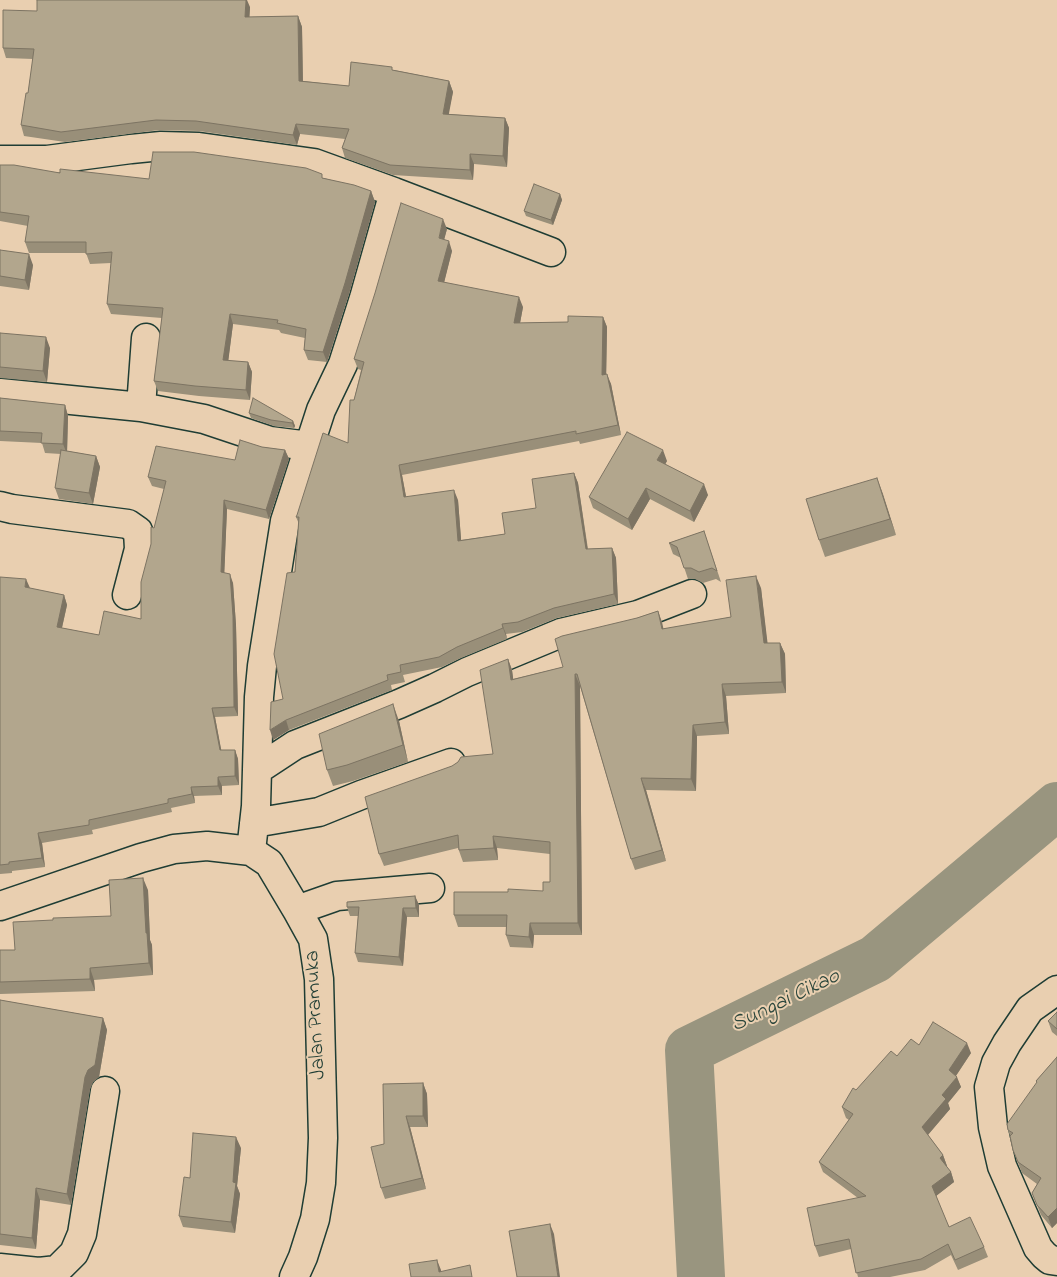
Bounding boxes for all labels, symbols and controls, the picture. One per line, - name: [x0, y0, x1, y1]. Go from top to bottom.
- street label: Jalan Pramuka: [301, 950, 333, 1080]
- water label: Sungai Cikao: [727, 964, 845, 1040]

